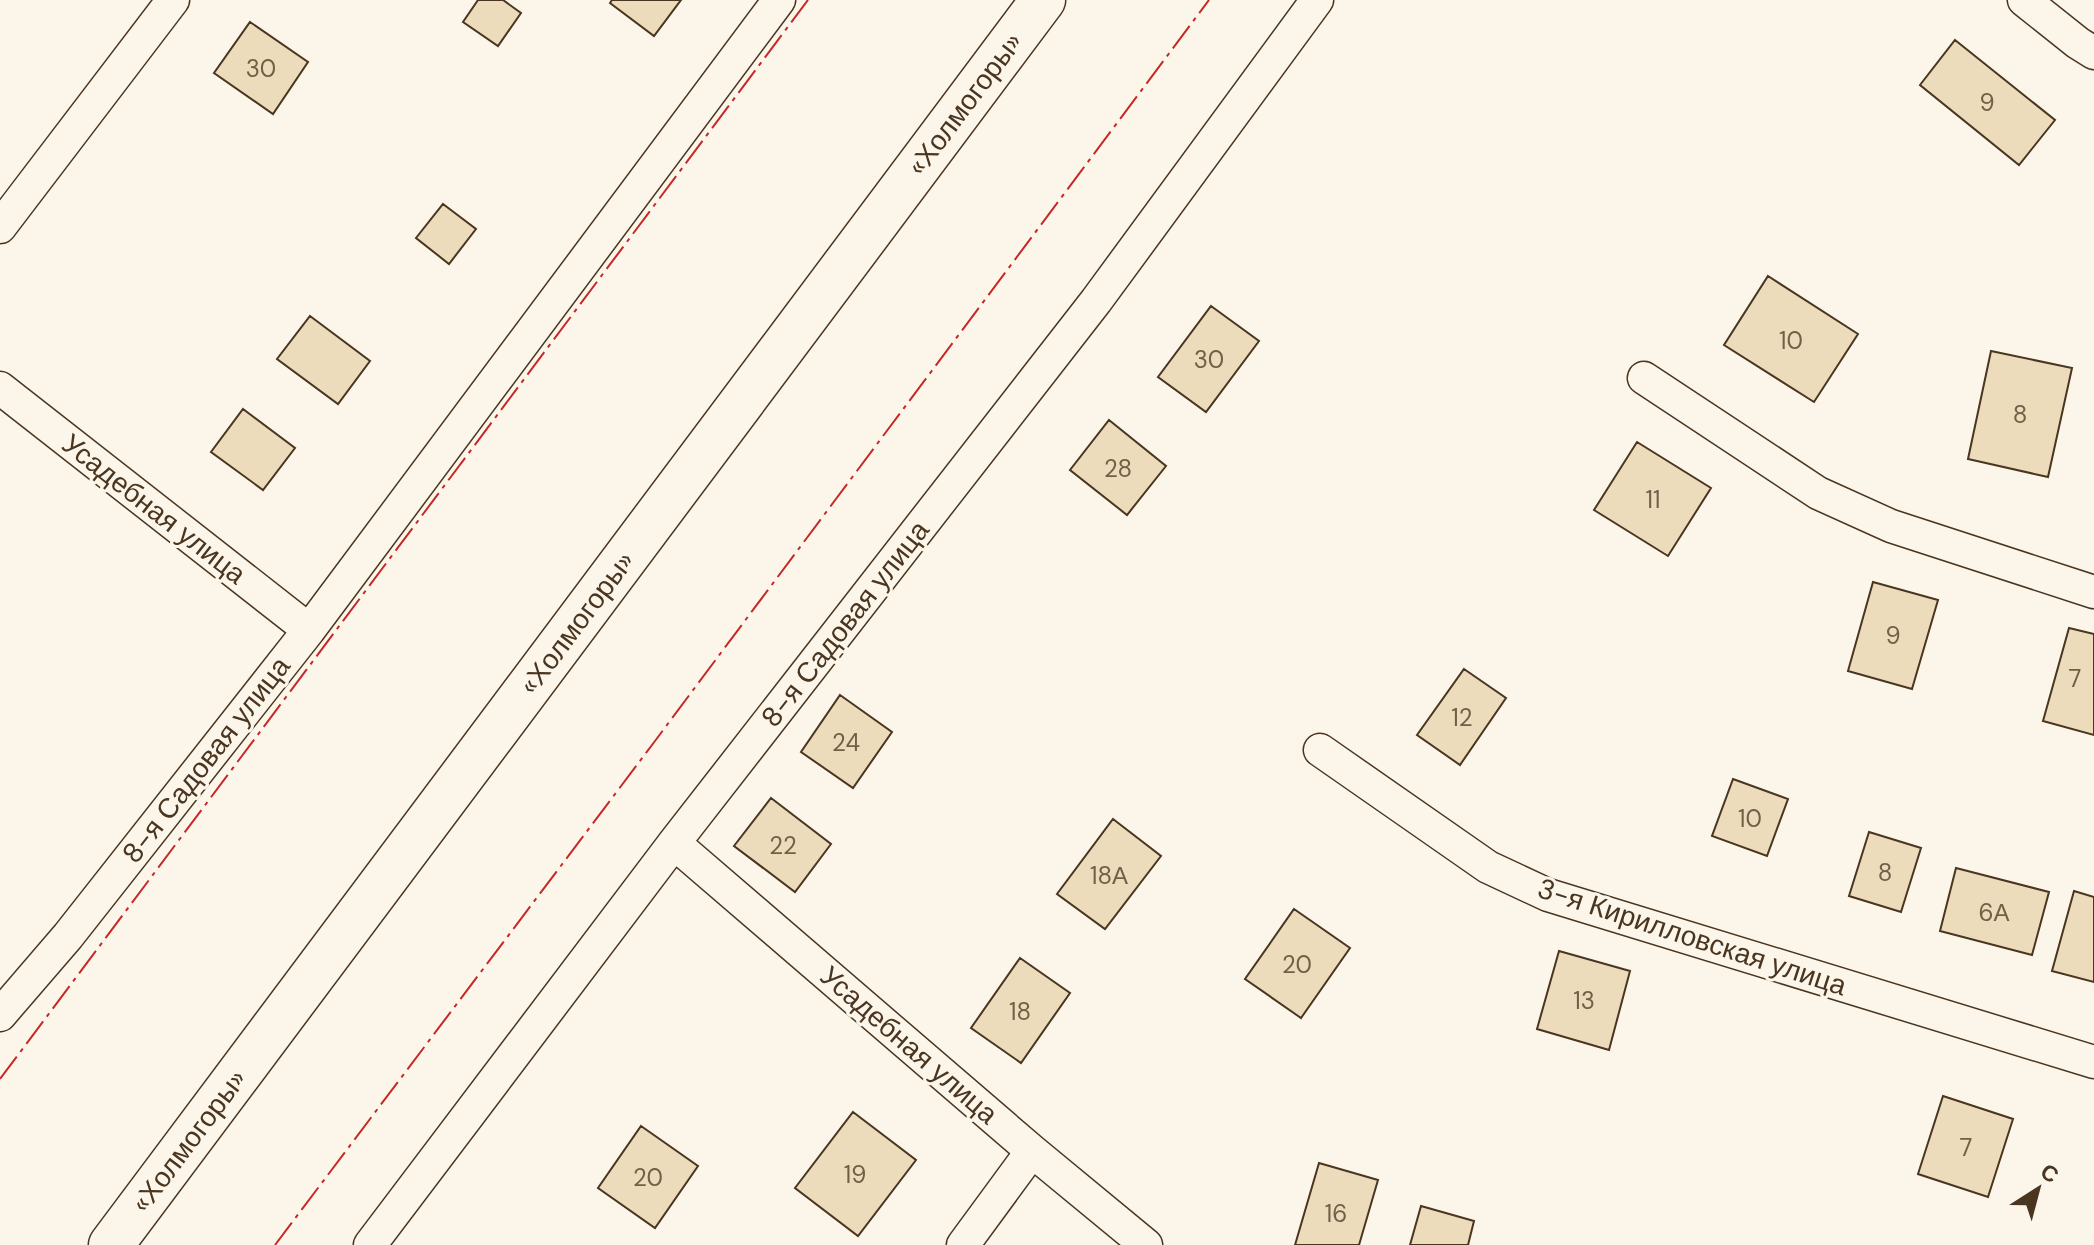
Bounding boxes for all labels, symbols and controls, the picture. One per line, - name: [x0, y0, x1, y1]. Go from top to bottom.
- street label: «Холмогоры»: [899, 25, 1031, 183]
- house number: 30: [246, 53, 276, 84]
- house number: 9: [1979, 87, 1995, 118]
- house number: 10: [1779, 325, 1803, 356]
- house number: 30: [1194, 344, 1224, 375]
- house number: 8: [2013, 399, 2027, 430]
- street label: Усадебная улица: [54, 426, 254, 593]
- house number: 28: [1104, 453, 1132, 484]
- house number: 11: [1646, 484, 1660, 515]
- street label: 8-я Садовая улица: [753, 513, 938, 735]
- street label: «Холмогоры»: [511, 544, 643, 702]
- house number: 9: [1885, 620, 1901, 651]
- street label: 8-я Садовая улица: [114, 649, 299, 871]
- house number: 7: [2069, 663, 2081, 694]
- house number: 12: [1451, 702, 1473, 733]
- house number: 24: [832, 727, 860, 758]
- house number: 10: [1738, 803, 1762, 834]
- house number: 22: [769, 830, 797, 861]
- house number: 8: [1878, 857, 1892, 888]
- house number: 18А: [1090, 860, 1128, 891]
- street label: 3-я Кирилловская улица: [1533, 870, 1852, 1005]
- house number: 6А: [1978, 897, 2010, 928]
- house number: 20: [1282, 949, 1312, 980]
- street label: Усадебная улица: [812, 958, 1006, 1133]
- house number: 13: [1573, 985, 1595, 1016]
- house number: 18: [1009, 996, 1031, 1027]
- street label: «Холмогоры»: [123, 1062, 255, 1220]
- house number: 7: [1960, 1132, 1972, 1163]
- north arrow: [1998, 1149, 2078, 1229]
- text: С: [2035, 1157, 2065, 1190]
- house number: 19: [844, 1159, 866, 1190]
- house number: 20: [633, 1162, 663, 1193]
- house number: 16: [1325, 1198, 1347, 1229]

